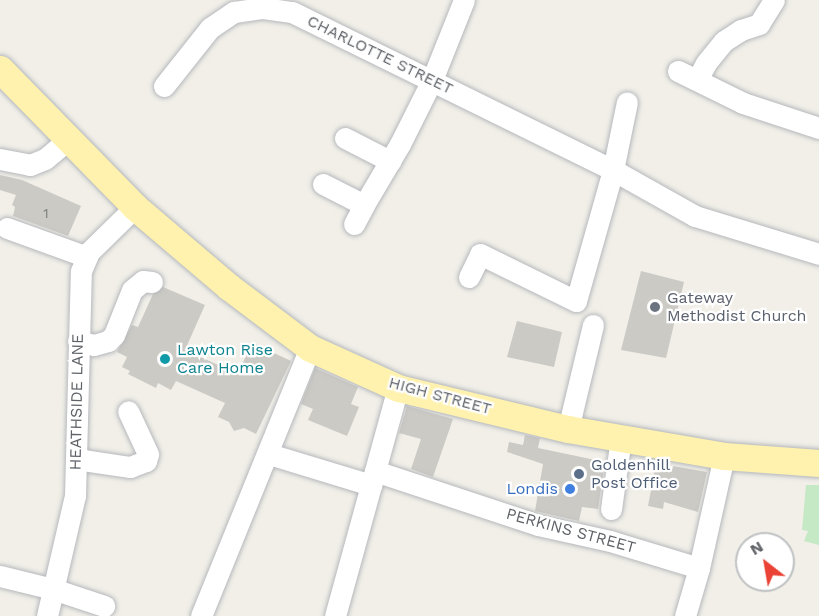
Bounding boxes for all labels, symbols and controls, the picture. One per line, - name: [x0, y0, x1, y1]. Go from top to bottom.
- street label: CHARLOTTE STREET: [304, 11, 456, 99]
- house number: 1: [43, 205, 49, 221]
- place label: Gateway Methodist Church: [667, 288, 807, 326]
- marker: Gateway Methodist Church: [648, 300, 662, 314]
- street label: HEATHSIDE LANE: [66, 333, 88, 471]
- place label: Lawton Rise Care Home: [177, 340, 273, 378]
- marker: Lawton Rise Care Home: [158, 352, 172, 366]
- street label: HIGH STREET: [387, 373, 493, 419]
- place label: Goldenhill Post Office: [591, 455, 678, 493]
- marker: Goldenhill Post Office: [572, 467, 586, 481]
- place label: Londis: [506, 479, 558, 499]
- marker: Londis: [563, 482, 577, 496]
- street label: PERKINS STREET: [504, 504, 638, 558]
- north arrow: [735, 532, 795, 592]
- text: N: [747, 537, 766, 559]

